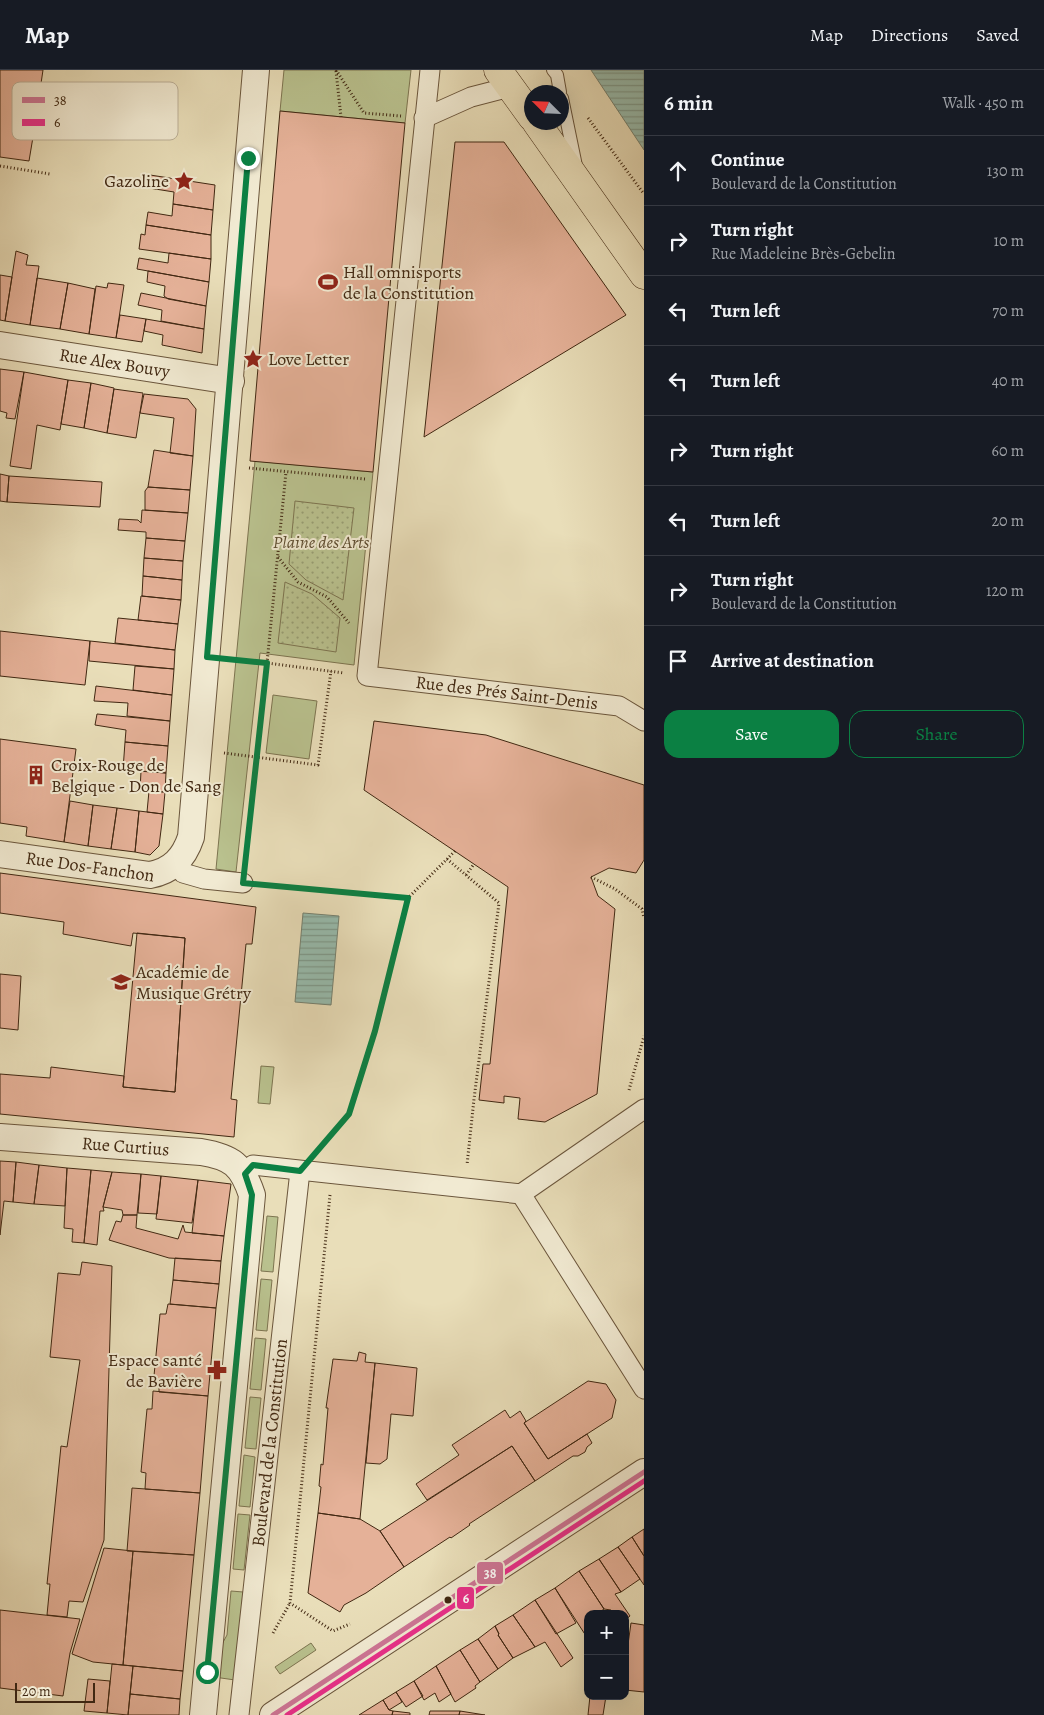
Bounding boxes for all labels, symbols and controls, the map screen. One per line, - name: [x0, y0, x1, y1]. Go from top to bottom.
- text: Map: [25, 19, 69, 51]
- text: Map: [810, 23, 843, 47]
- text: Directions: [871, 23, 948, 47]
- text: Saved: [976, 23, 1019, 47]
- legend: [12, 82, 178, 140]
- north arrow: [524, 85, 569, 130]
- text: 6 min: [664, 89, 713, 117]
- text: 38: [54, 91, 67, 110]
- text: Walk · 450 m: [942, 92, 1024, 114]
- text: 6: [54, 113, 60, 132]
- route end: [237, 147, 260, 170]
- text: Continue: [711, 147, 785, 173]
- icon: ahead: [664, 157, 692, 185]
- text: 130 m: [987, 160, 1024, 182]
- place label: Gazoline: [104, 169, 169, 193]
- place icon: Gazoline: [173, 170, 195, 192]
- text: Boulevard de la Constitution: [711, 173, 897, 195]
- text: Turn right: [711, 217, 793, 243]
- icon: right: [664, 227, 692, 255]
- text: 10 m: [994, 230, 1024, 252]
- text: Rue Madeleine Brès-Gebelin: [711, 243, 896, 265]
- place label: Hall omnisports de la Constitution: [343, 260, 474, 305]
- sports icon: Hall omnisports de la Constitution: [317, 271, 339, 293]
- icon: left: [664, 297, 692, 325]
- text: Turn left: [711, 298, 780, 324]
- text: 70 m: [992, 300, 1024, 322]
- street label: Rue Alex Bouvy: [58, 342, 173, 383]
- place label: Love Letter: [268, 347, 349, 371]
- place icon: Love Letter: [242, 348, 264, 370]
- icon: left: [664, 367, 692, 395]
- text: Turn left: [711, 368, 780, 394]
- text: 40 m: [992, 370, 1024, 392]
- icon: right: [664, 437, 692, 465]
- text: Turn right: [711, 438, 793, 464]
- text: 60 m: [992, 440, 1024, 462]
- icon: left: [664, 507, 692, 535]
- text: Turn left: [711, 508, 780, 534]
- text: 20 m: [991, 510, 1024, 532]
- park label: Plaine des Arts: [273, 530, 369, 554]
- text: Turn right: [711, 567, 793, 593]
- icon: right: [664, 577, 692, 605]
- text: 120 m: [986, 580, 1024, 602]
- text: Boulevard de la Constitution: [711, 593, 897, 615]
- icon: arrive: [664, 647, 692, 675]
- text: Arrive at destination: [711, 648, 874, 674]
- street label: Rue des Prés Saint-Denis: [414, 670, 599, 715]
- button: Save: [664, 710, 839, 758]
- button: Share: [849, 710, 1024, 758]
- place label: Croix-Rouge de Belgique - Don de Sang: [51, 753, 221, 798]
- building icon: Croix-Rouge de Belgique - Don de Sang: [25, 764, 47, 786]
- street label: Rue Dos-Fanchon: [24, 846, 156, 888]
- place label: Académie de Musique Grétry: [135, 960, 252, 1005]
- school or university icon: Académie de Musique Grétry: [110, 971, 132, 993]
- street label: Rue Curtius: [81, 1131, 170, 1162]
- street label: Boulevard de la Constitution: [246, 1337, 293, 1548]
- place label: Espace santé de Bavière: [108, 1348, 202, 1393]
- pharmacy icon: Espace santé de Bavière: [206, 1359, 228, 1381]
- line badge: 38: [476, 1561, 504, 1585]
- text: 38: [484, 1564, 497, 1583]
- line badge: 6: [456, 1586, 475, 1610]
- text: 6: [463, 1589, 470, 1608]
- unlabelled marker: [443, 1595, 453, 1605]
- map controls: [584, 1610, 629, 1700]
- button: +: [584, 1610, 629, 1655]
- button: −: [584, 1655, 629, 1700]
- route start: [196, 1661, 219, 1684]
- scale bar: [15, 1680, 95, 1703]
- text: 20 m: [22, 1682, 51, 1701]

